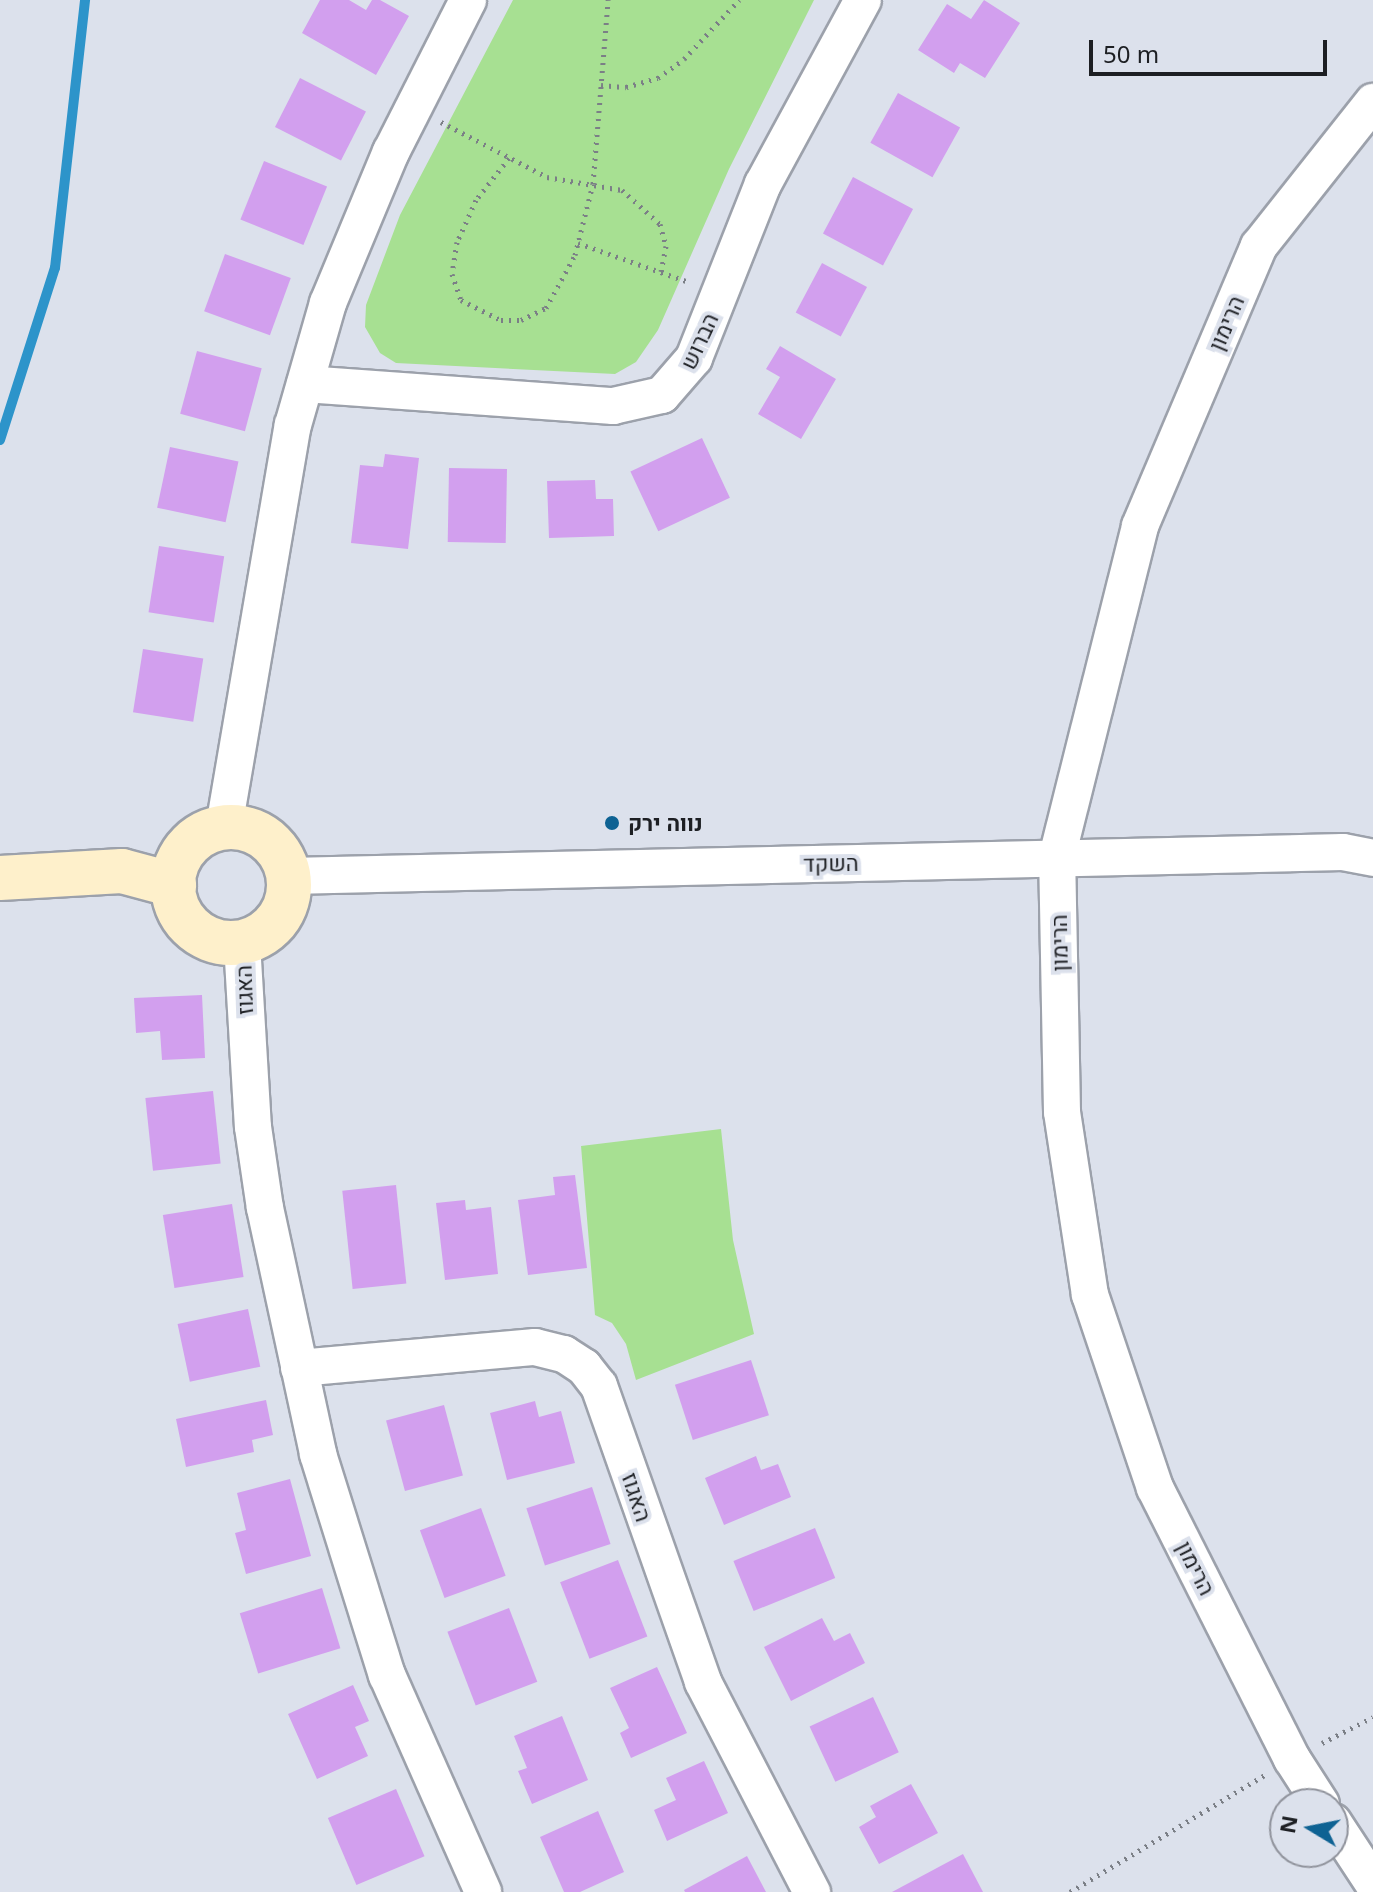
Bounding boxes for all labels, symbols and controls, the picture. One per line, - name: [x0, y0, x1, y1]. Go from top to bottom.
- scale bar: [1093, 24, 1331, 74]
- text: 50 m: [1103, 37, 1159, 70]
- street label: הרימון: [1203, 292, 1249, 354]
- street label: הברוש: [675, 309, 723, 373]
- place label: נווה ירק: [628, 810, 703, 836]
- marker: נווה ירק: [603, 814, 621, 832]
- street label: השקד: [803, 849, 859, 877]
- street label: הרימון: [1045, 914, 1073, 972]
- street label: האגוז: [230, 965, 258, 1015]
- street label: האגוז: [617, 1469, 657, 1525]
- street label: הרימון: [1171, 1537, 1221, 1599]
- north arrow: [1269, 1788, 1349, 1868]
- text: N: [1271, 1813, 1304, 1836]

